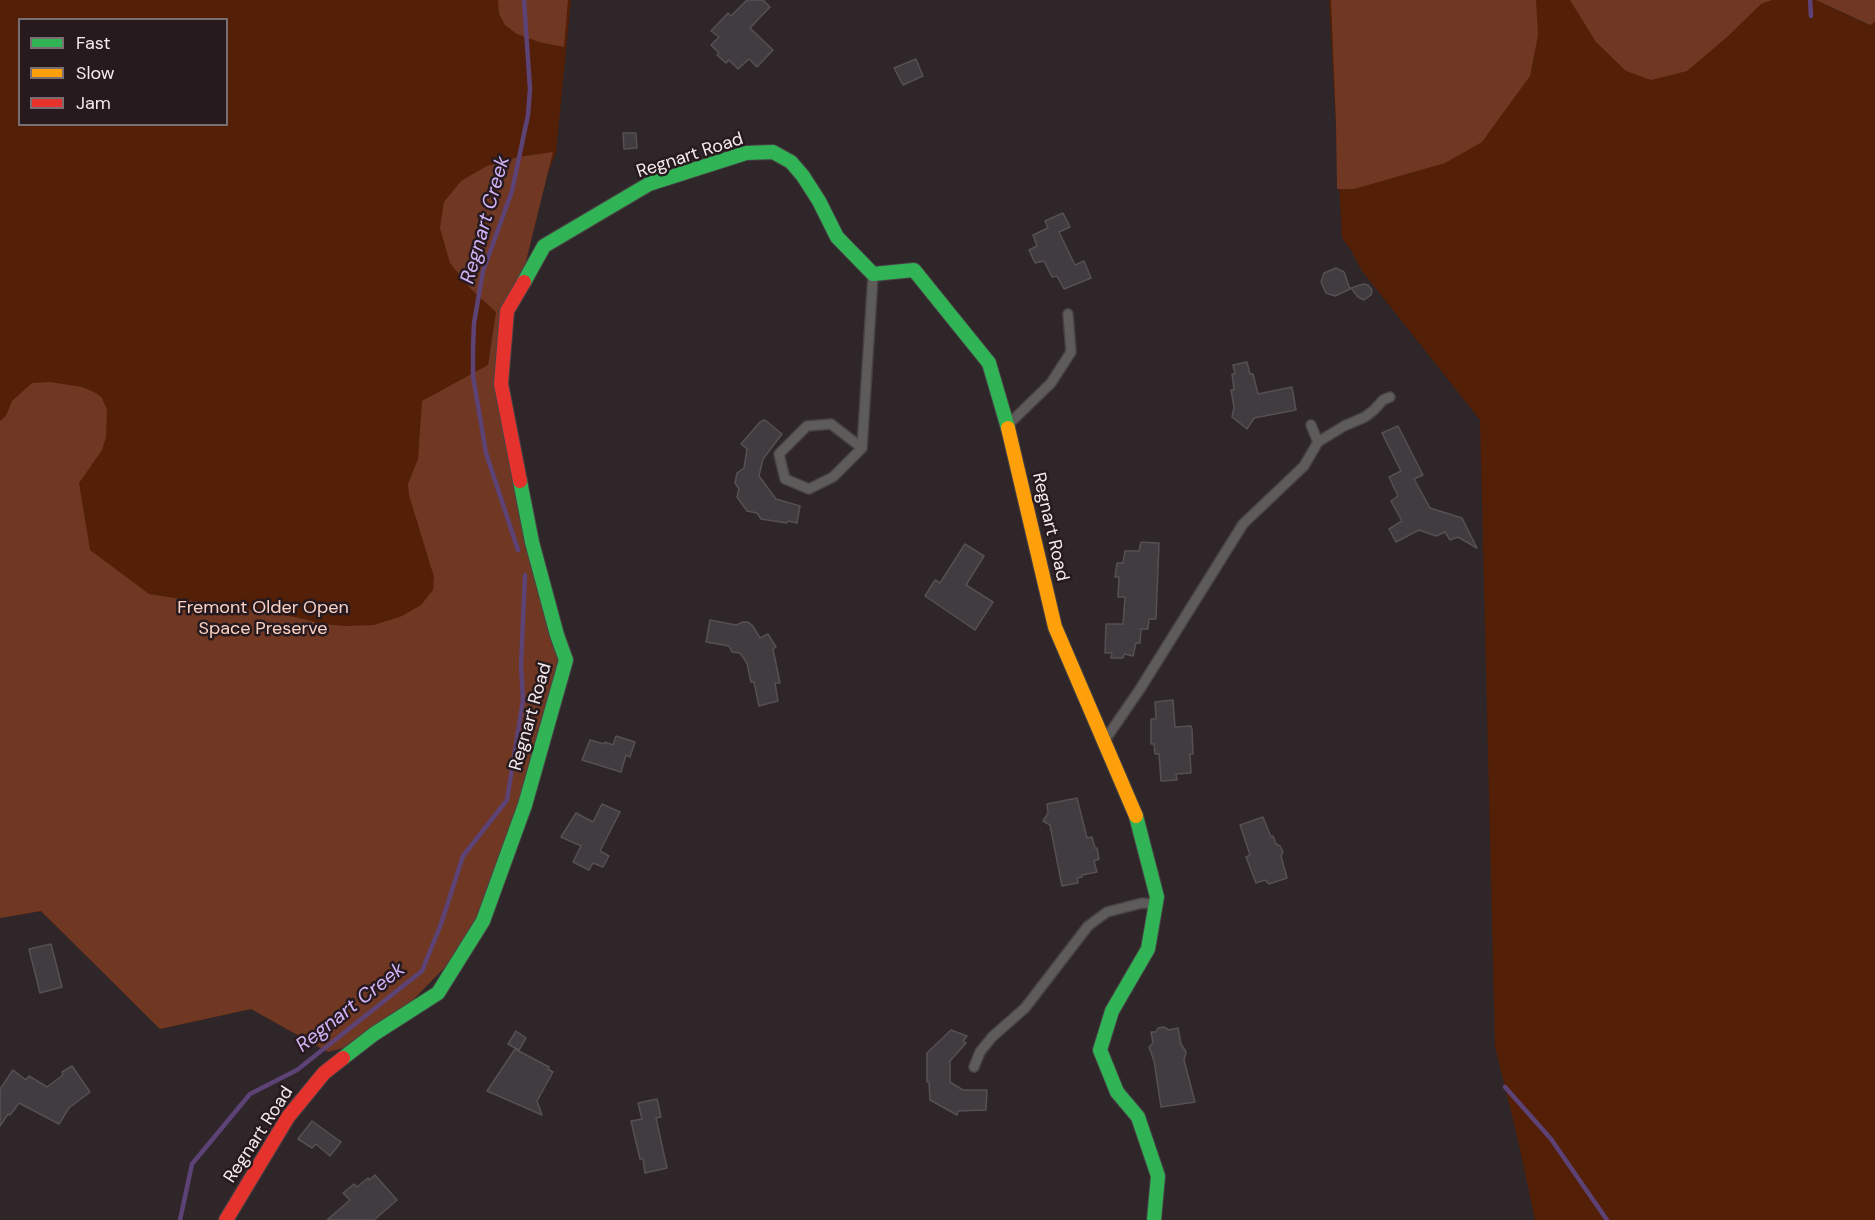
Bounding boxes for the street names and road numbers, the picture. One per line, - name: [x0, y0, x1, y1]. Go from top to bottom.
- street label: Regnart Road: [634, 129, 746, 183]
- street label: Regnart Road: [1027, 471, 1073, 583]
- street label: Regnart Road: [505, 661, 557, 773]
- street label: Regnart Road: [220, 1083, 298, 1187]

